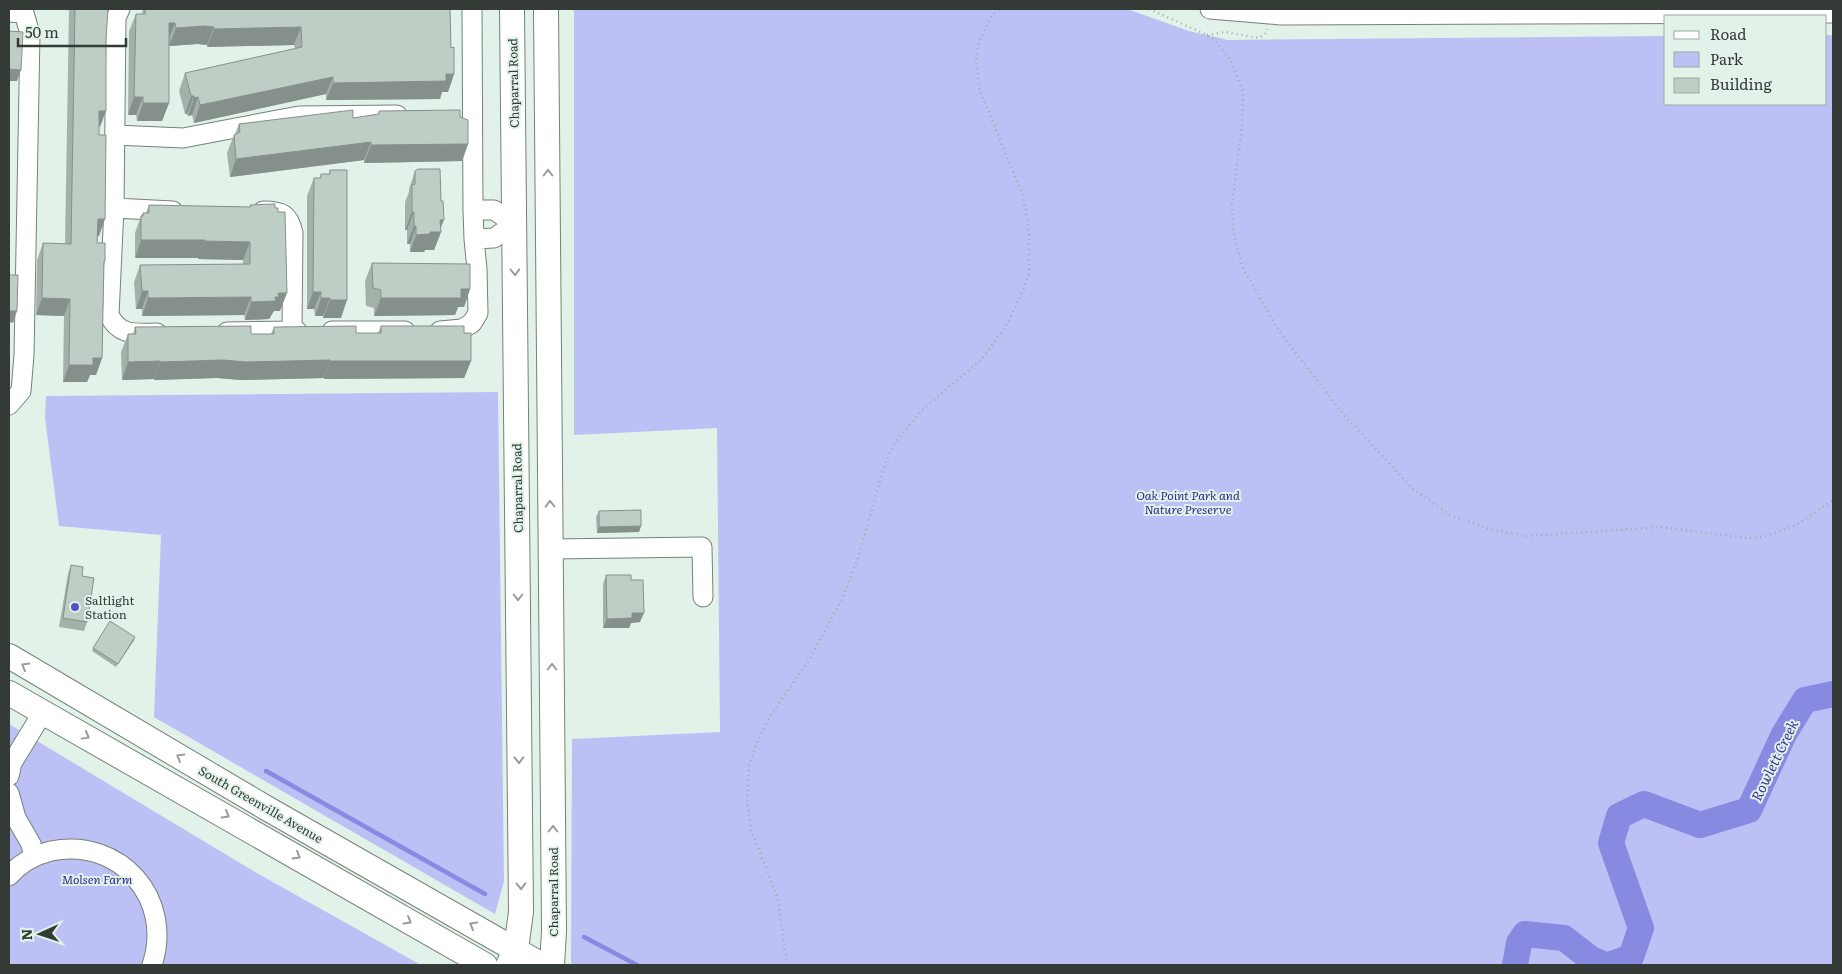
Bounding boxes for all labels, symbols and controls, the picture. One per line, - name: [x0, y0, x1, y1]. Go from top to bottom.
- scale bar: [18, 15, 125, 47]
- legend: [1664, 15, 1827, 105]
- text: 50 m: [25, 20, 59, 43]
- text: Road: [1710, 22, 1746, 45]
- street label: Chaparral Road: [503, 37, 523, 128]
- text: Park: [1710, 47, 1744, 70]
- text: Building: [1710, 72, 1772, 95]
- one-way arrow: [543, 169, 553, 176]
- one-way arrow: [510, 269, 520, 277]
- street label: Chaparral Road: [507, 442, 527, 533]
- park label: Oak Point Park and Nature Preserve: [1136, 486, 1240, 518]
- one-way arrow: [545, 500, 555, 508]
- place label: Saltlight Station: [85, 591, 134, 623]
- one-way arrow: [513, 594, 523, 601]
- marker: Saltlight Station: [69, 601, 81, 613]
- one-way arrow: [22, 662, 31, 672]
- one-way arrow: [547, 662, 557, 670]
- water label: Rowlett Creek: [1746, 716, 1802, 804]
- one-way arrow: [80, 730, 89, 740]
- one-way arrow: [177, 753, 186, 763]
- one-way arrow: [514, 756, 524, 764]
- street label: South Greenville Avenue: [196, 761, 326, 847]
- one-way arrow: [220, 809, 229, 819]
- one-way arrow: [548, 825, 558, 832]
- street label: Chaparral Road: [544, 847, 562, 937]
- one-way arrow: [292, 850, 301, 860]
- park label: Molsen Farm: [62, 870, 133, 888]
- one-way arrow: [516, 882, 526, 890]
- north arrow: [15, 909, 65, 959]
- one-way arrow: [403, 914, 412, 924]
- one-way arrow: [469, 921, 478, 931]
- text: N: [16, 928, 36, 941]

